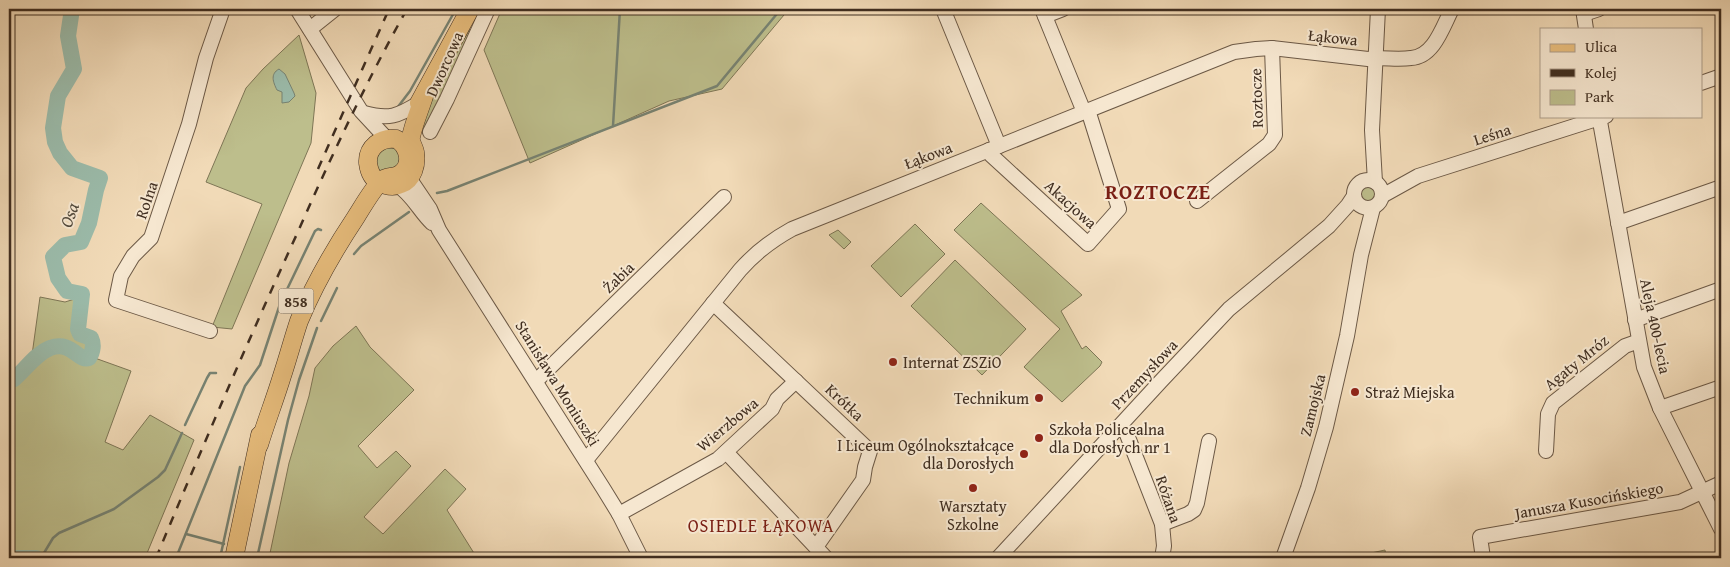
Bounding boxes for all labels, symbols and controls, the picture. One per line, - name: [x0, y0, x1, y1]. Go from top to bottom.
- street label: Łąkowa: [1307, 22, 1359, 52]
- street label: Dworcowa: [419, 27, 469, 100]
- legend: [1540, 28, 1702, 118]
- text: Ulica: [1585, 36, 1617, 57]
- text: Kolej: [1585, 62, 1617, 83]
- street label: Roztocze: [1243, 68, 1269, 128]
- text: Park: [1585, 86, 1614, 107]
- street label: Leśna: [1470, 117, 1514, 151]
- street label: Łąkowa: [900, 135, 956, 175]
- street label: Akacjowa: [1039, 174, 1103, 234]
- district label: ROZTOCZE: [1105, 176, 1211, 207]
- street label: Rolna: [128, 178, 164, 222]
- water label: Osa: [52, 198, 86, 231]
- street label: Żabia: [597, 255, 640, 298]
- street label: Aleja 400-lecia: [1634, 276, 1678, 376]
- road number: 858: [278, 288, 314, 314]
- street label: Stanisława Moniuszki: [510, 315, 607, 451]
- street label: Agaty Mróz: [1538, 328, 1614, 396]
- street label: Przemysłowa: [1105, 333, 1183, 415]
- place label: Internat ZSZiO: [903, 350, 1002, 374]
- marker: Internat ZSZiO: [887, 356, 899, 368]
- street label: Zamojska: [1293, 371, 1331, 439]
- street label: Krótka: [820, 378, 870, 427]
- place label: Straż Miejska: [1365, 380, 1455, 404]
- place label: Technikum: [954, 386, 1029, 410]
- marker: Straż Miejska: [1349, 386, 1361, 398]
- street label: Wierzbowa: [691, 391, 763, 457]
- marker: Technikum: [1033, 392, 1045, 404]
- place label: Szkoła Policealna dla Dorosłych nr 1: [1049, 417, 1171, 459]
- marker: Szkoła Policealna dla Dorosłych nr 1: [1033, 432, 1045, 444]
- place label: I Liceum Ogólnokształcące dla Dorosłych: [837, 433, 1014, 475]
- marker: I Liceum Ogólnokształcące dla Dorosłych: [1018, 448, 1030, 460]
- street label: Różana: [1150, 472, 1188, 526]
- street label: Janusza Kusocińskiego: [1511, 475, 1665, 525]
- marker: Warsztaty Szkolne: [967, 482, 979, 494]
- place label: Warsztaty Szkolne: [939, 494, 1007, 536]
- district label: OSIEDLE ŁĄKOWA: [688, 512, 834, 539]

